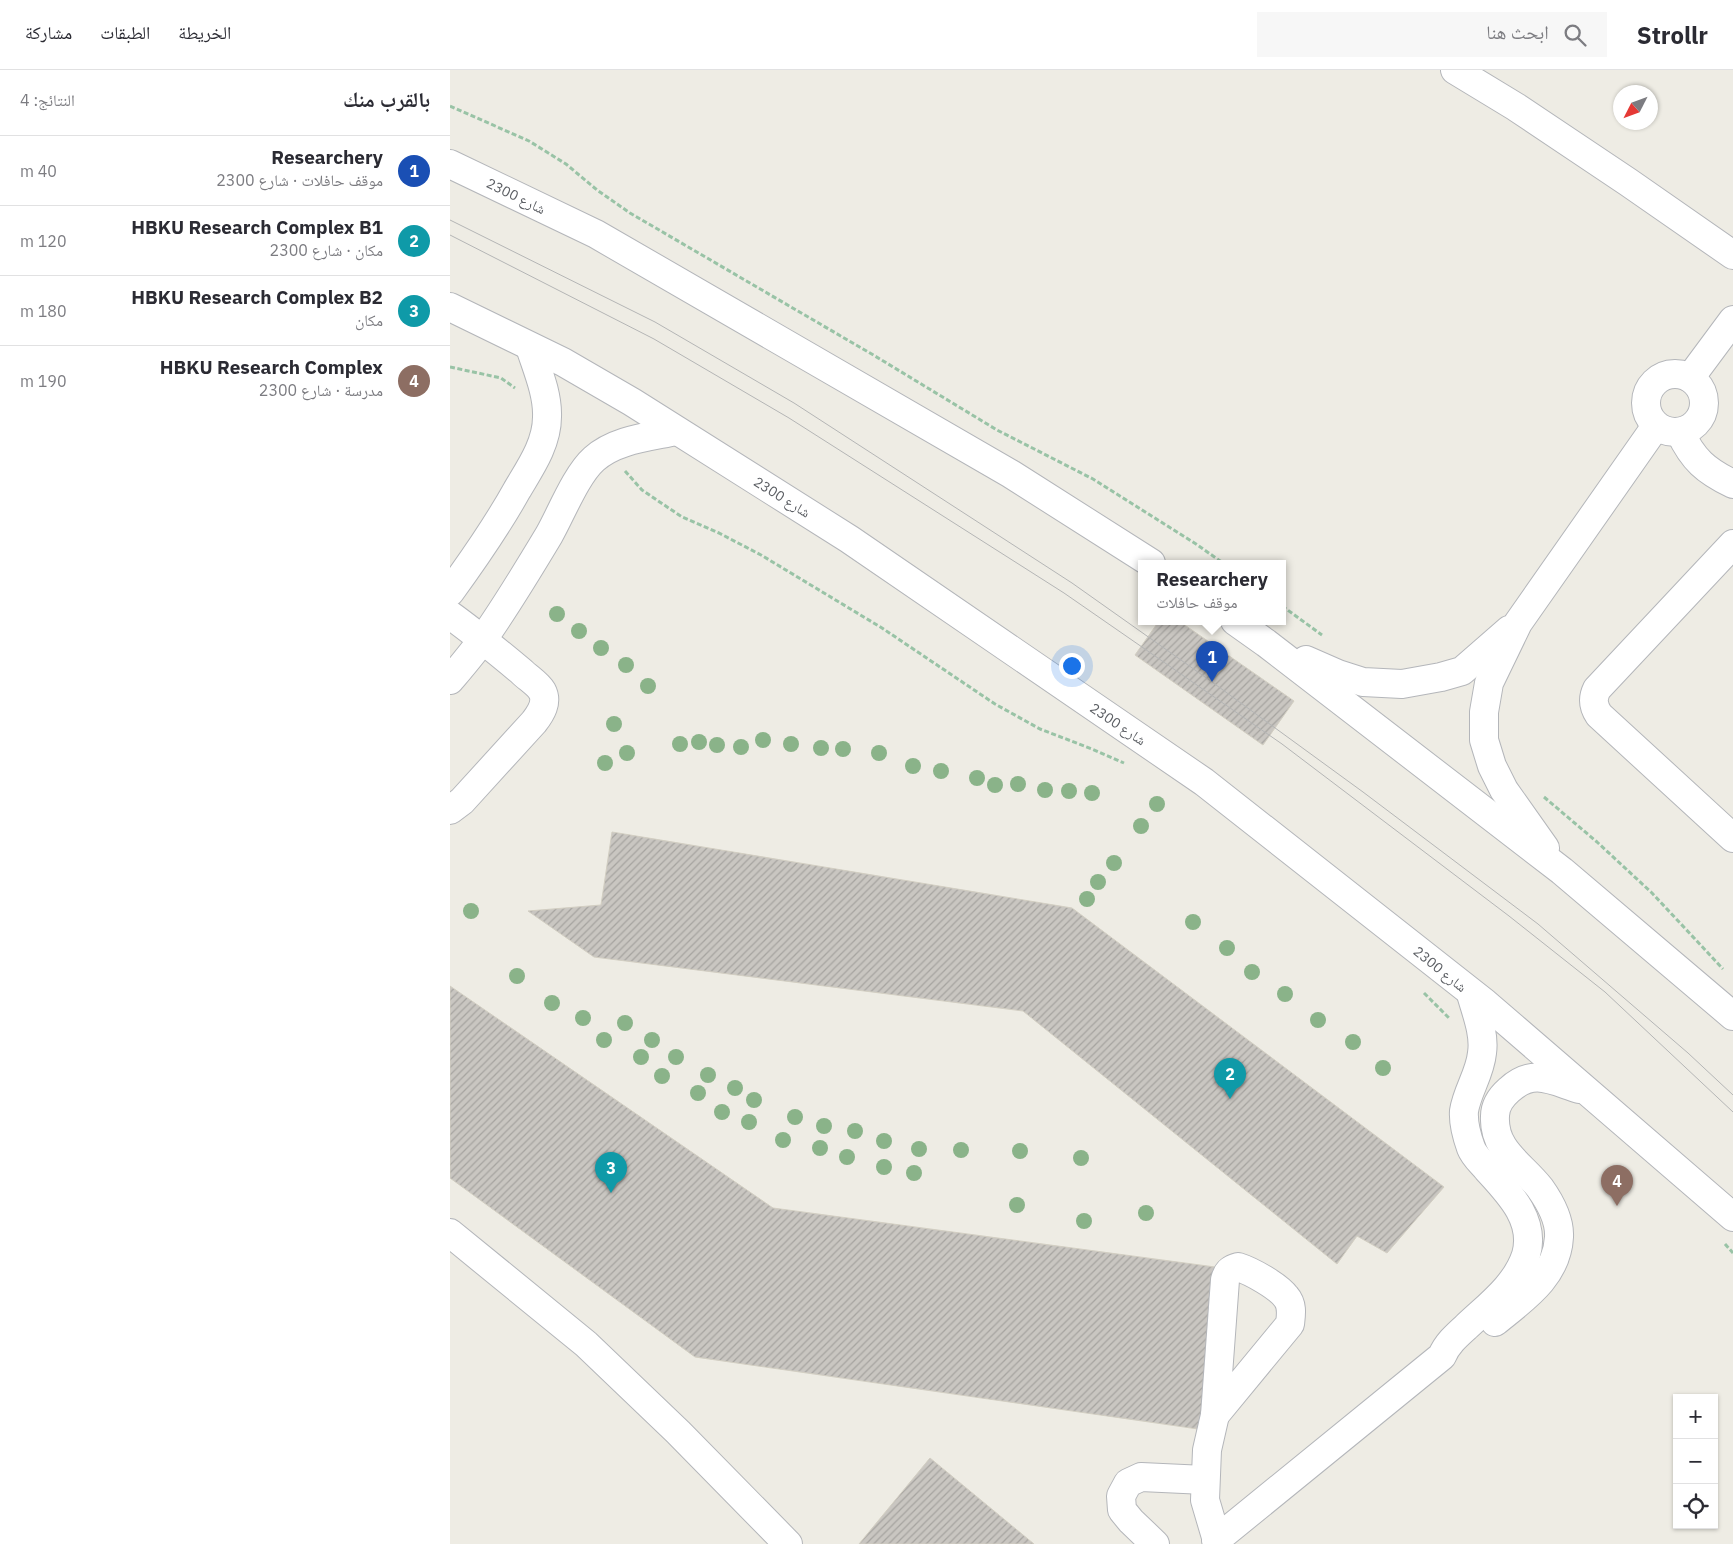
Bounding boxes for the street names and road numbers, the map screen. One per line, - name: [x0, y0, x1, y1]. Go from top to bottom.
- street label: شارع 2300: [483, 174, 548, 219]
- street label: شارع 2300: [750, 473, 814, 522]
- street label: شارع 2300: [1086, 699, 1149, 750]
- street label: شارع 2300: [1409, 942, 1470, 997]

